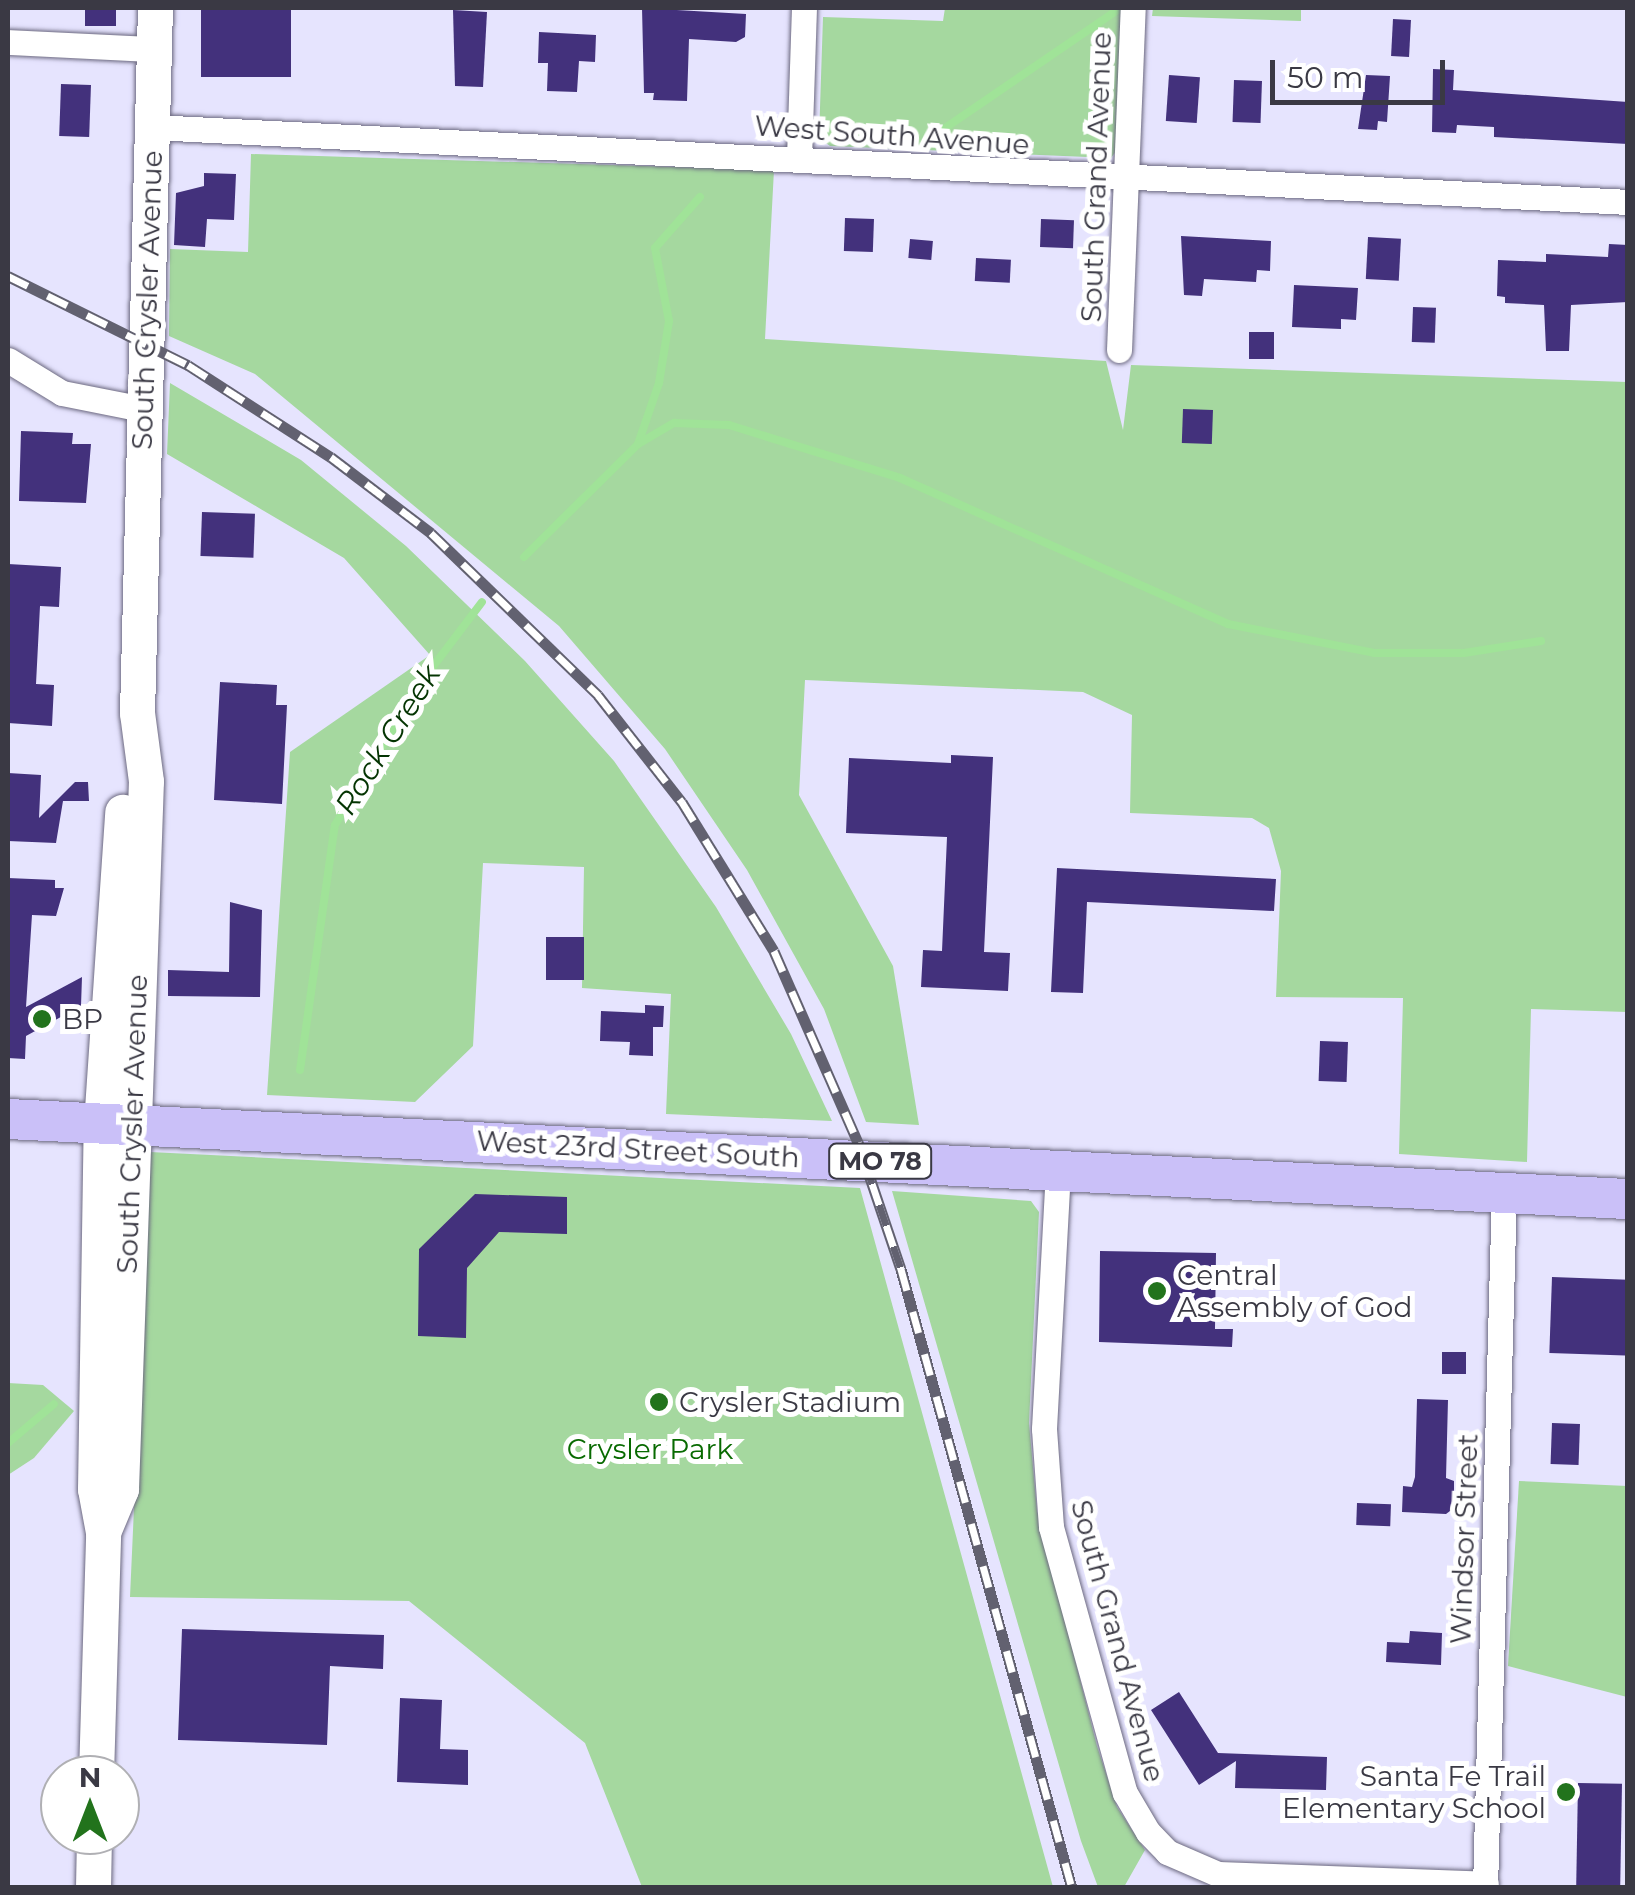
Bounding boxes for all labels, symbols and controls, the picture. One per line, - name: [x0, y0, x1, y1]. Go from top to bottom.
- street label: South Grand Avenue: [1074, 31, 1118, 323]
- scale bar: [1275, 40, 1450, 102]
- text: 50 m: [1287, 59, 1364, 96]
- street label: West South Avenue: [753, 109, 1031, 161]
- street label: South Crysler Avenue: [125, 150, 169, 450]
- water label: Rock Creek: [328, 658, 448, 822]
- street label: South Crysler Avenue: [110, 974, 154, 1274]
- place label: BP: [62, 1002, 103, 1036]
- marker: BP: [31, 1008, 53, 1030]
- street label: West 23rd Street South: [476, 1124, 800, 1174]
- road number: MO 78: [828, 1141, 932, 1181]
- place label: Central Assembly of God: [1177, 1258, 1412, 1324]
- marker: Central Assembly of God: [1146, 1280, 1168, 1302]
- place label: Crysler Stadium: [679, 1385, 901, 1419]
- marker: Crysler Stadium: [648, 1391, 670, 1413]
- park label: Crysler Park: [567, 1432, 733, 1466]
- street label: Windsor Street: [1444, 1433, 1484, 1645]
- street label: South Grand Avenue: [1064, 1496, 1172, 1786]
- north arrow: [40, 1755, 140, 1855]
- place label: Santa Fe Trail Elementary School: [1282, 1759, 1546, 1825]
- text: N: [79, 1760, 101, 1794]
- marker: Santa Fe Trail Elementary School: [1555, 1781, 1577, 1803]

